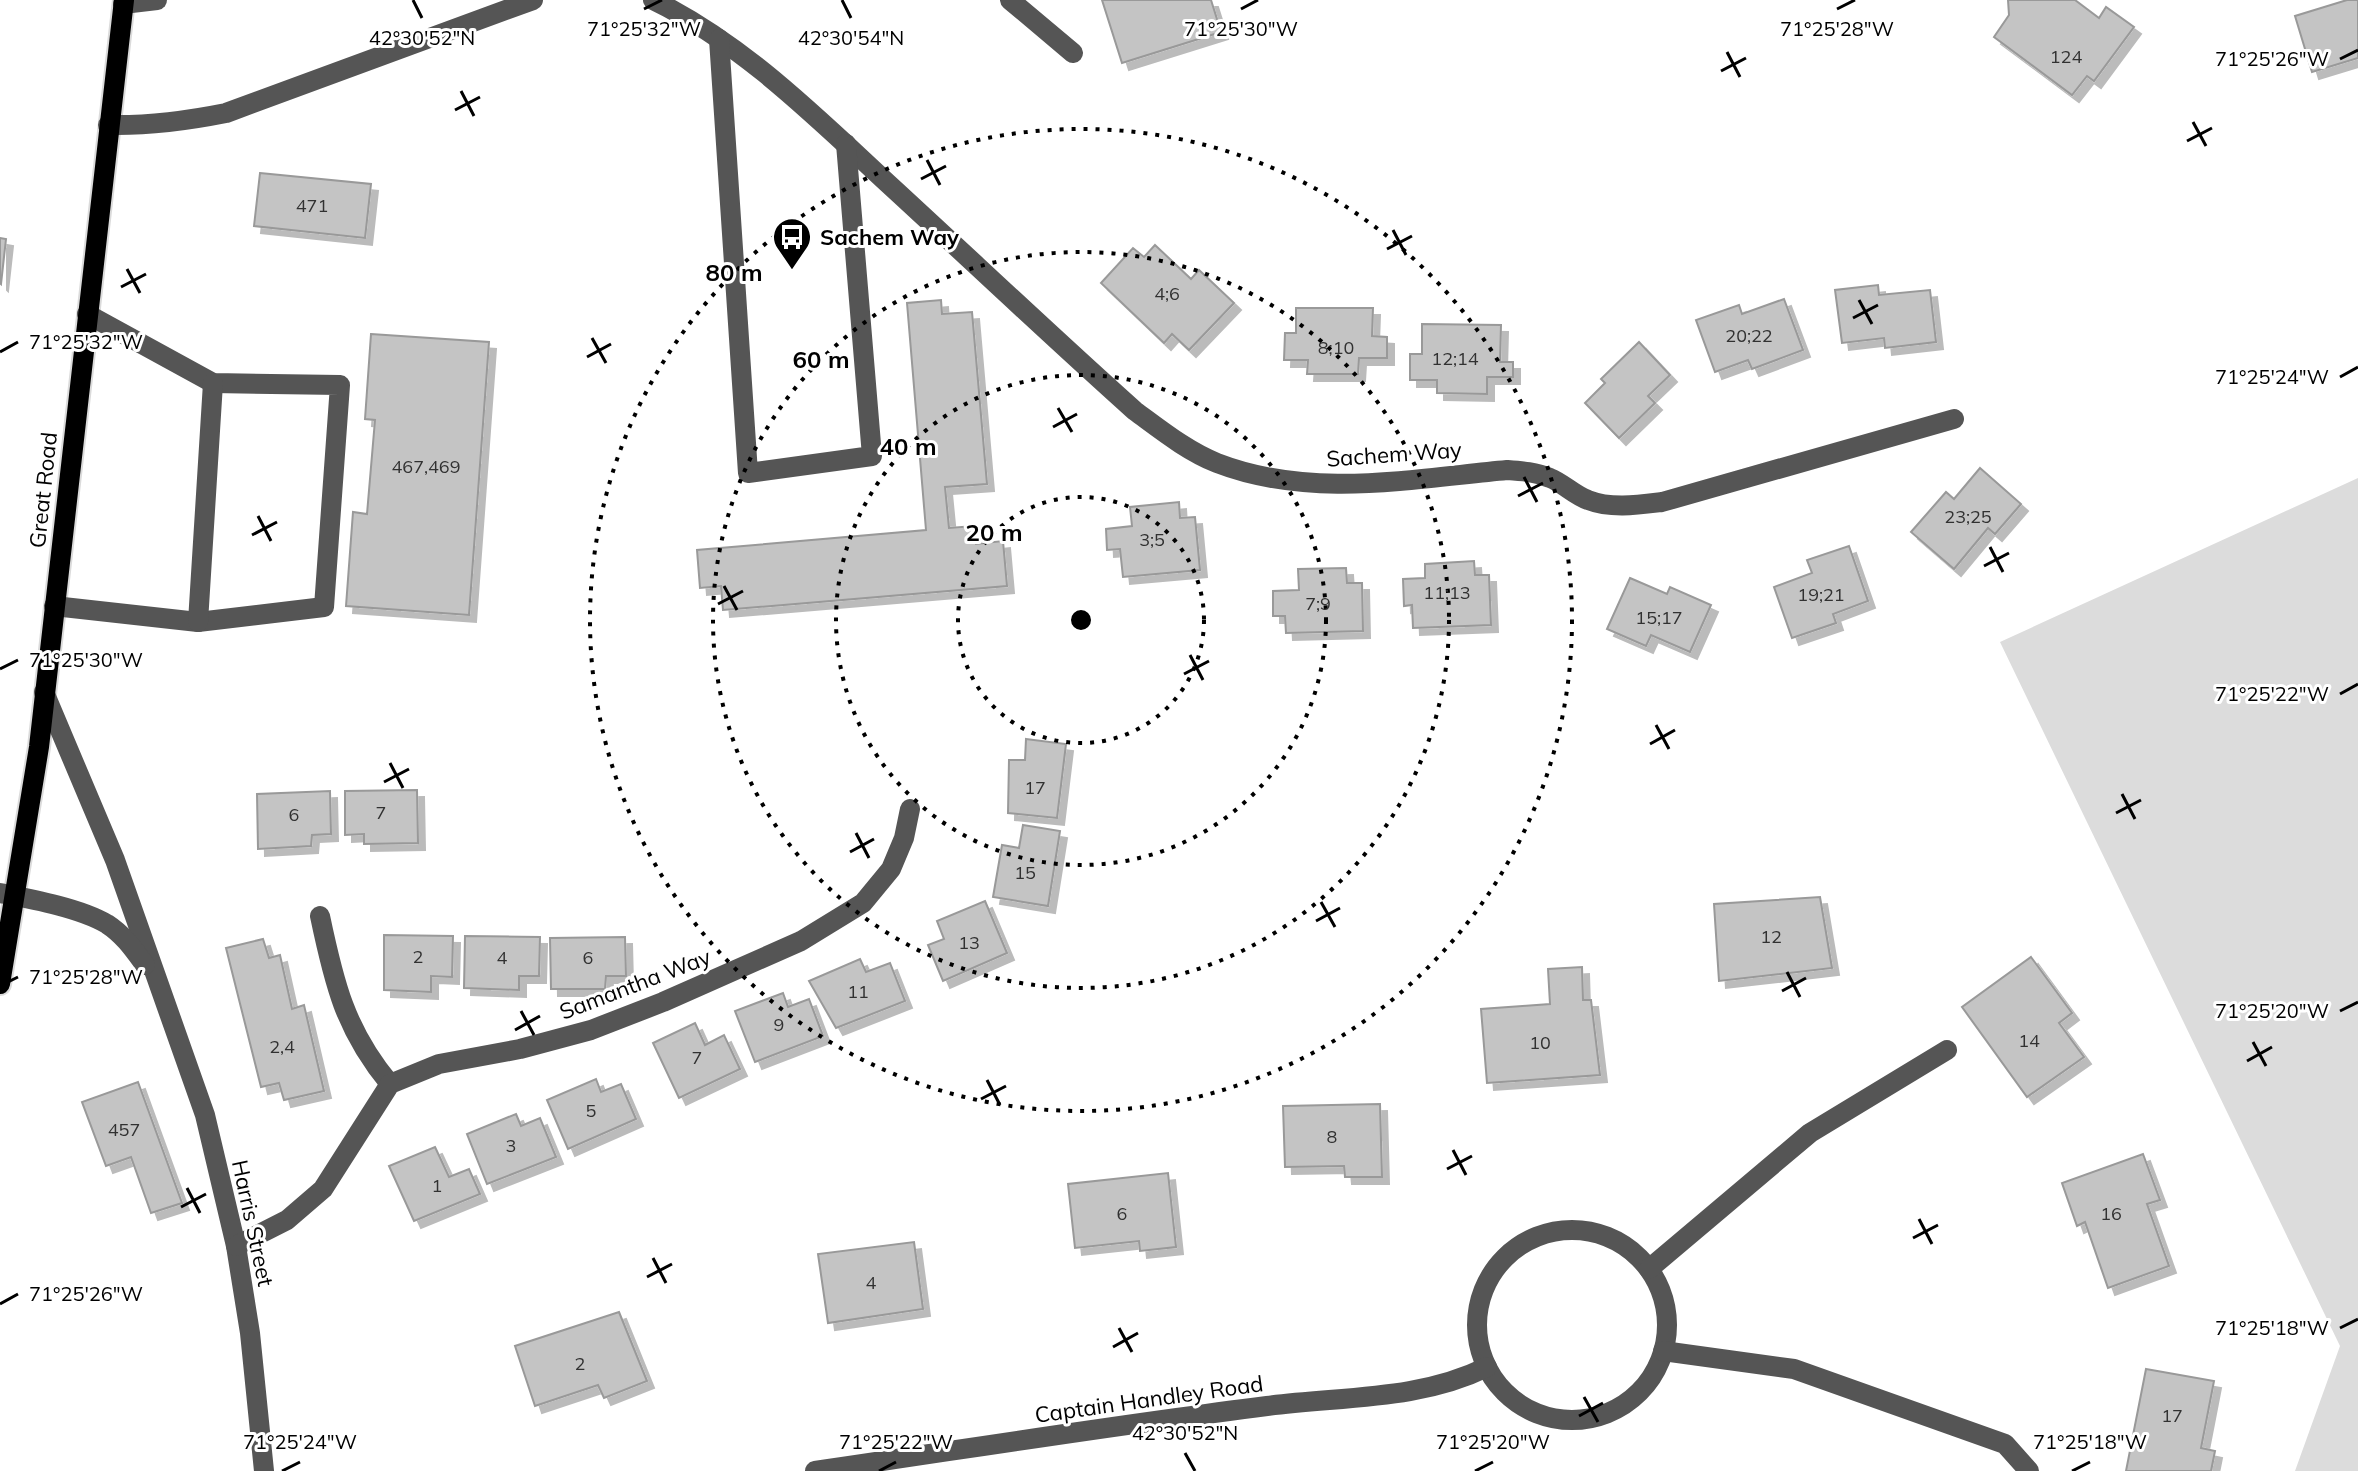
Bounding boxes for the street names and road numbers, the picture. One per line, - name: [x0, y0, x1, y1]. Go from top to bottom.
- street label: Great Road: [23, 431, 63, 549]
- street label: Sachem Way: [1325, 435, 1463, 473]
- street label: Samantha Way: [555, 942, 715, 1026]
- street label: Harris Street: [226, 1157, 280, 1289]
- street label: Captain Handley Road: [1033, 1369, 1265, 1429]

